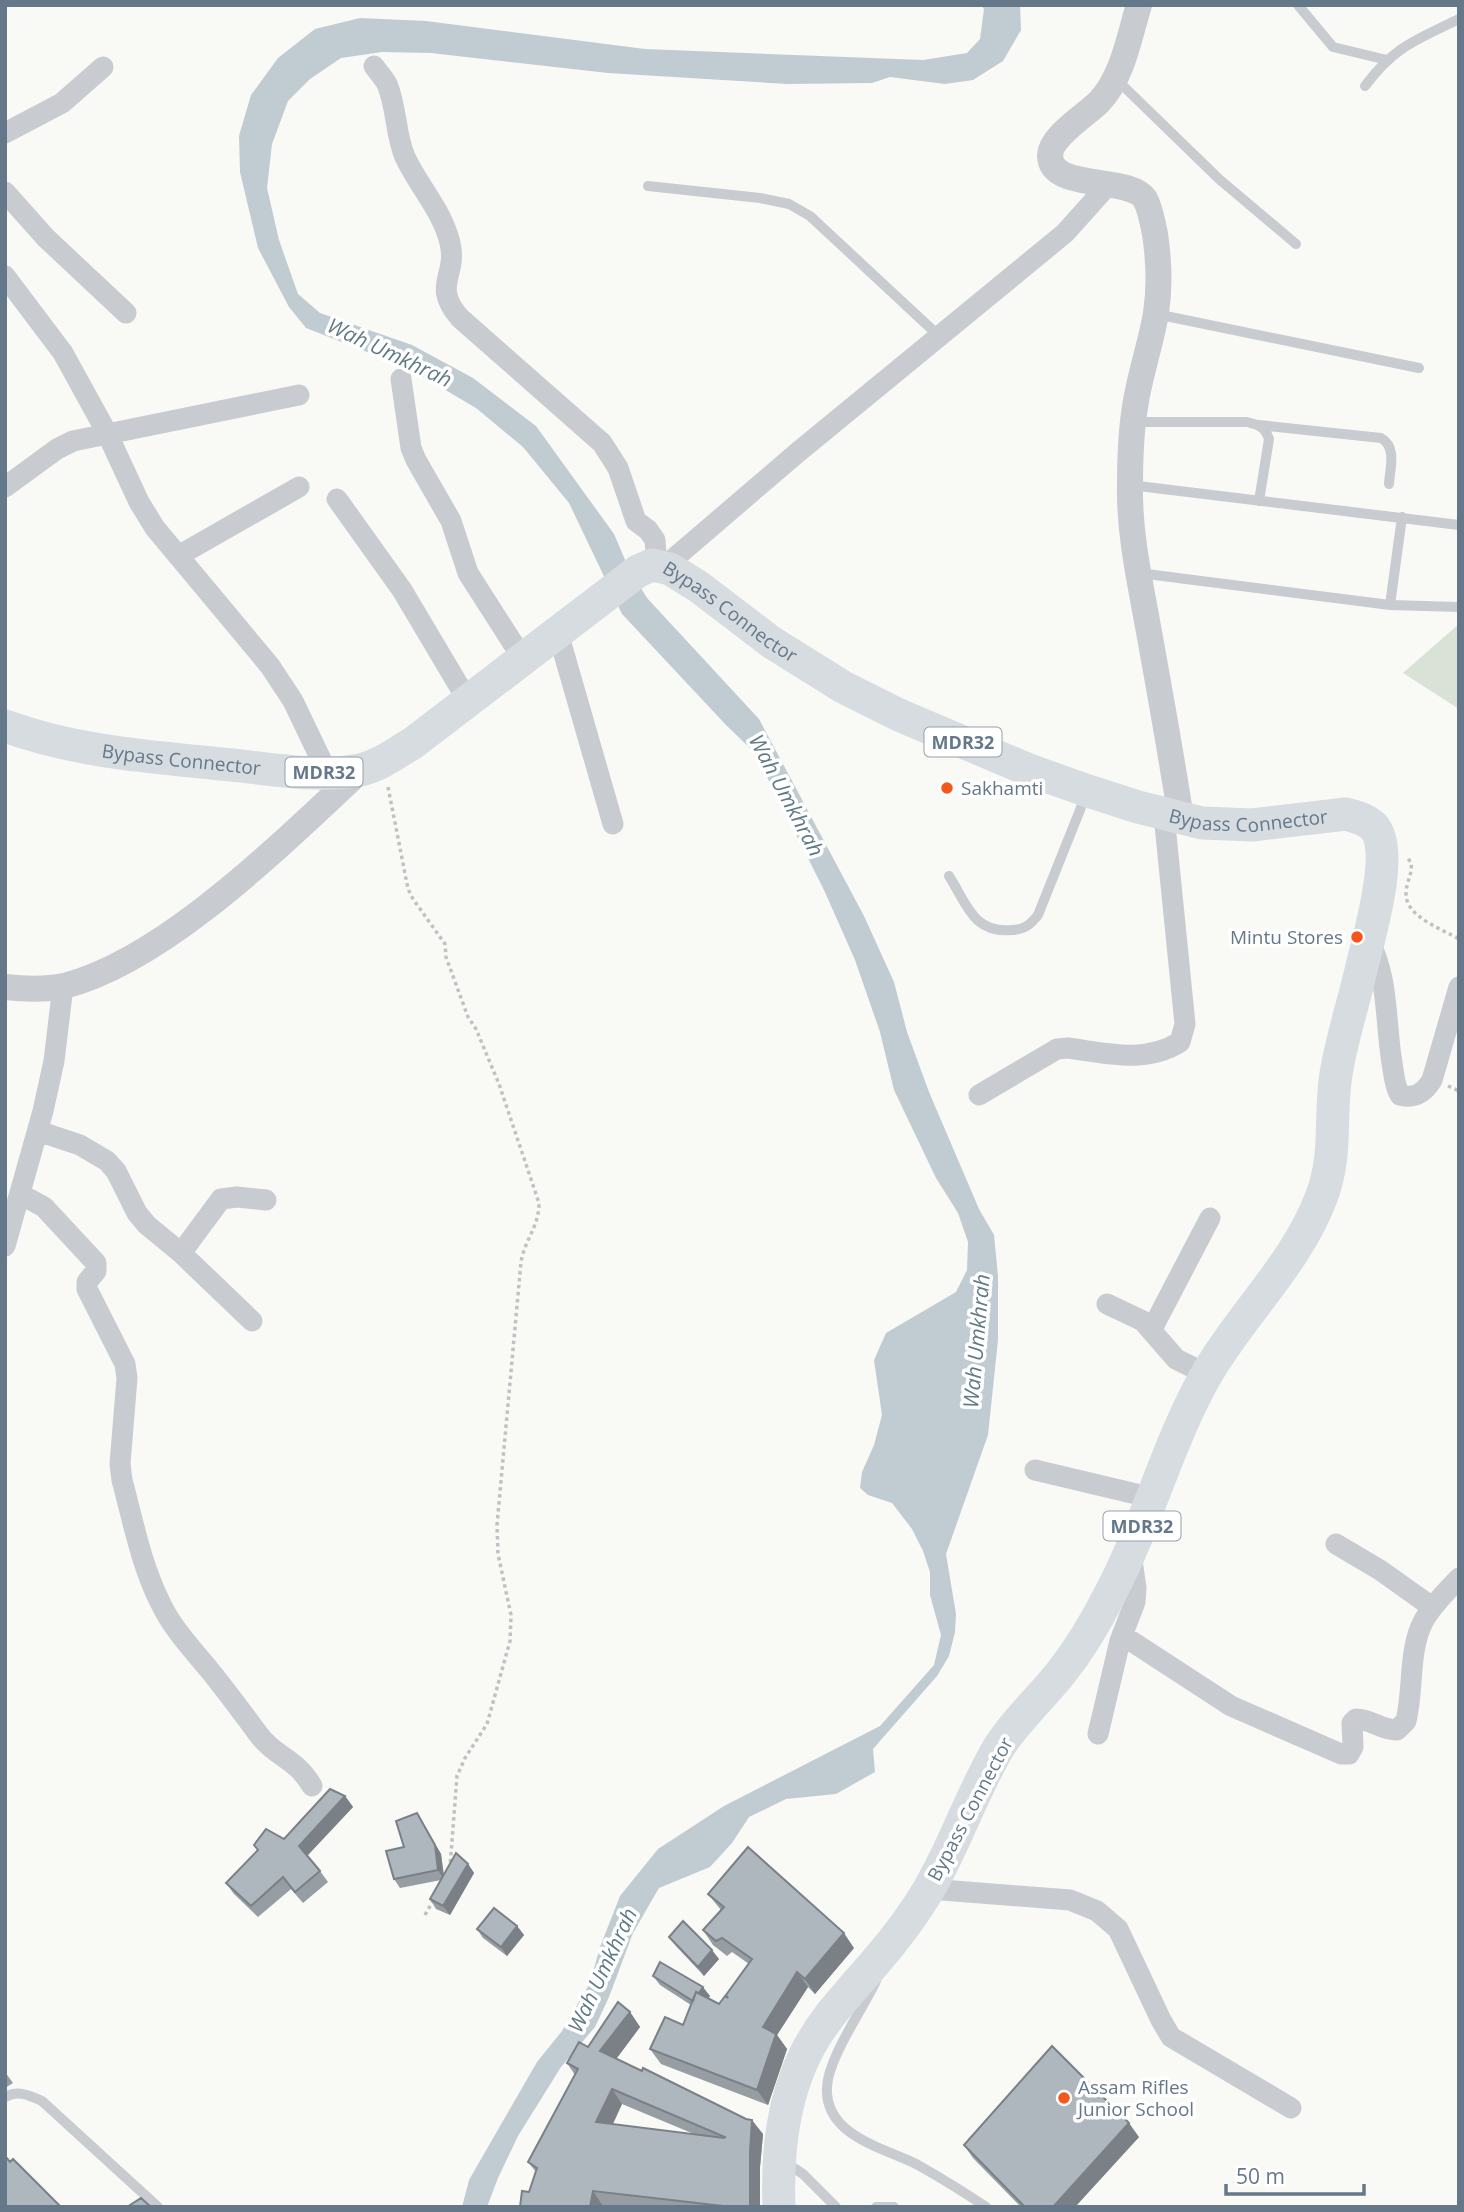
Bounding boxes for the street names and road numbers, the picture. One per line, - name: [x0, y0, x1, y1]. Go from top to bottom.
- street label: Bypass Connector: [658, 555, 803, 668]
- road number: MDR32: [925, 728, 1002, 756]
- street label: Bypass Connector: [100, 737, 262, 781]
- road number: MDR32: [286, 758, 362, 786]
- street label: Bypass Connector: [1166, 802, 1329, 838]
- road number: MDR32: [1104, 1512, 1180, 1540]
- street label: Bypass Connector: [921, 1732, 1019, 1886]

